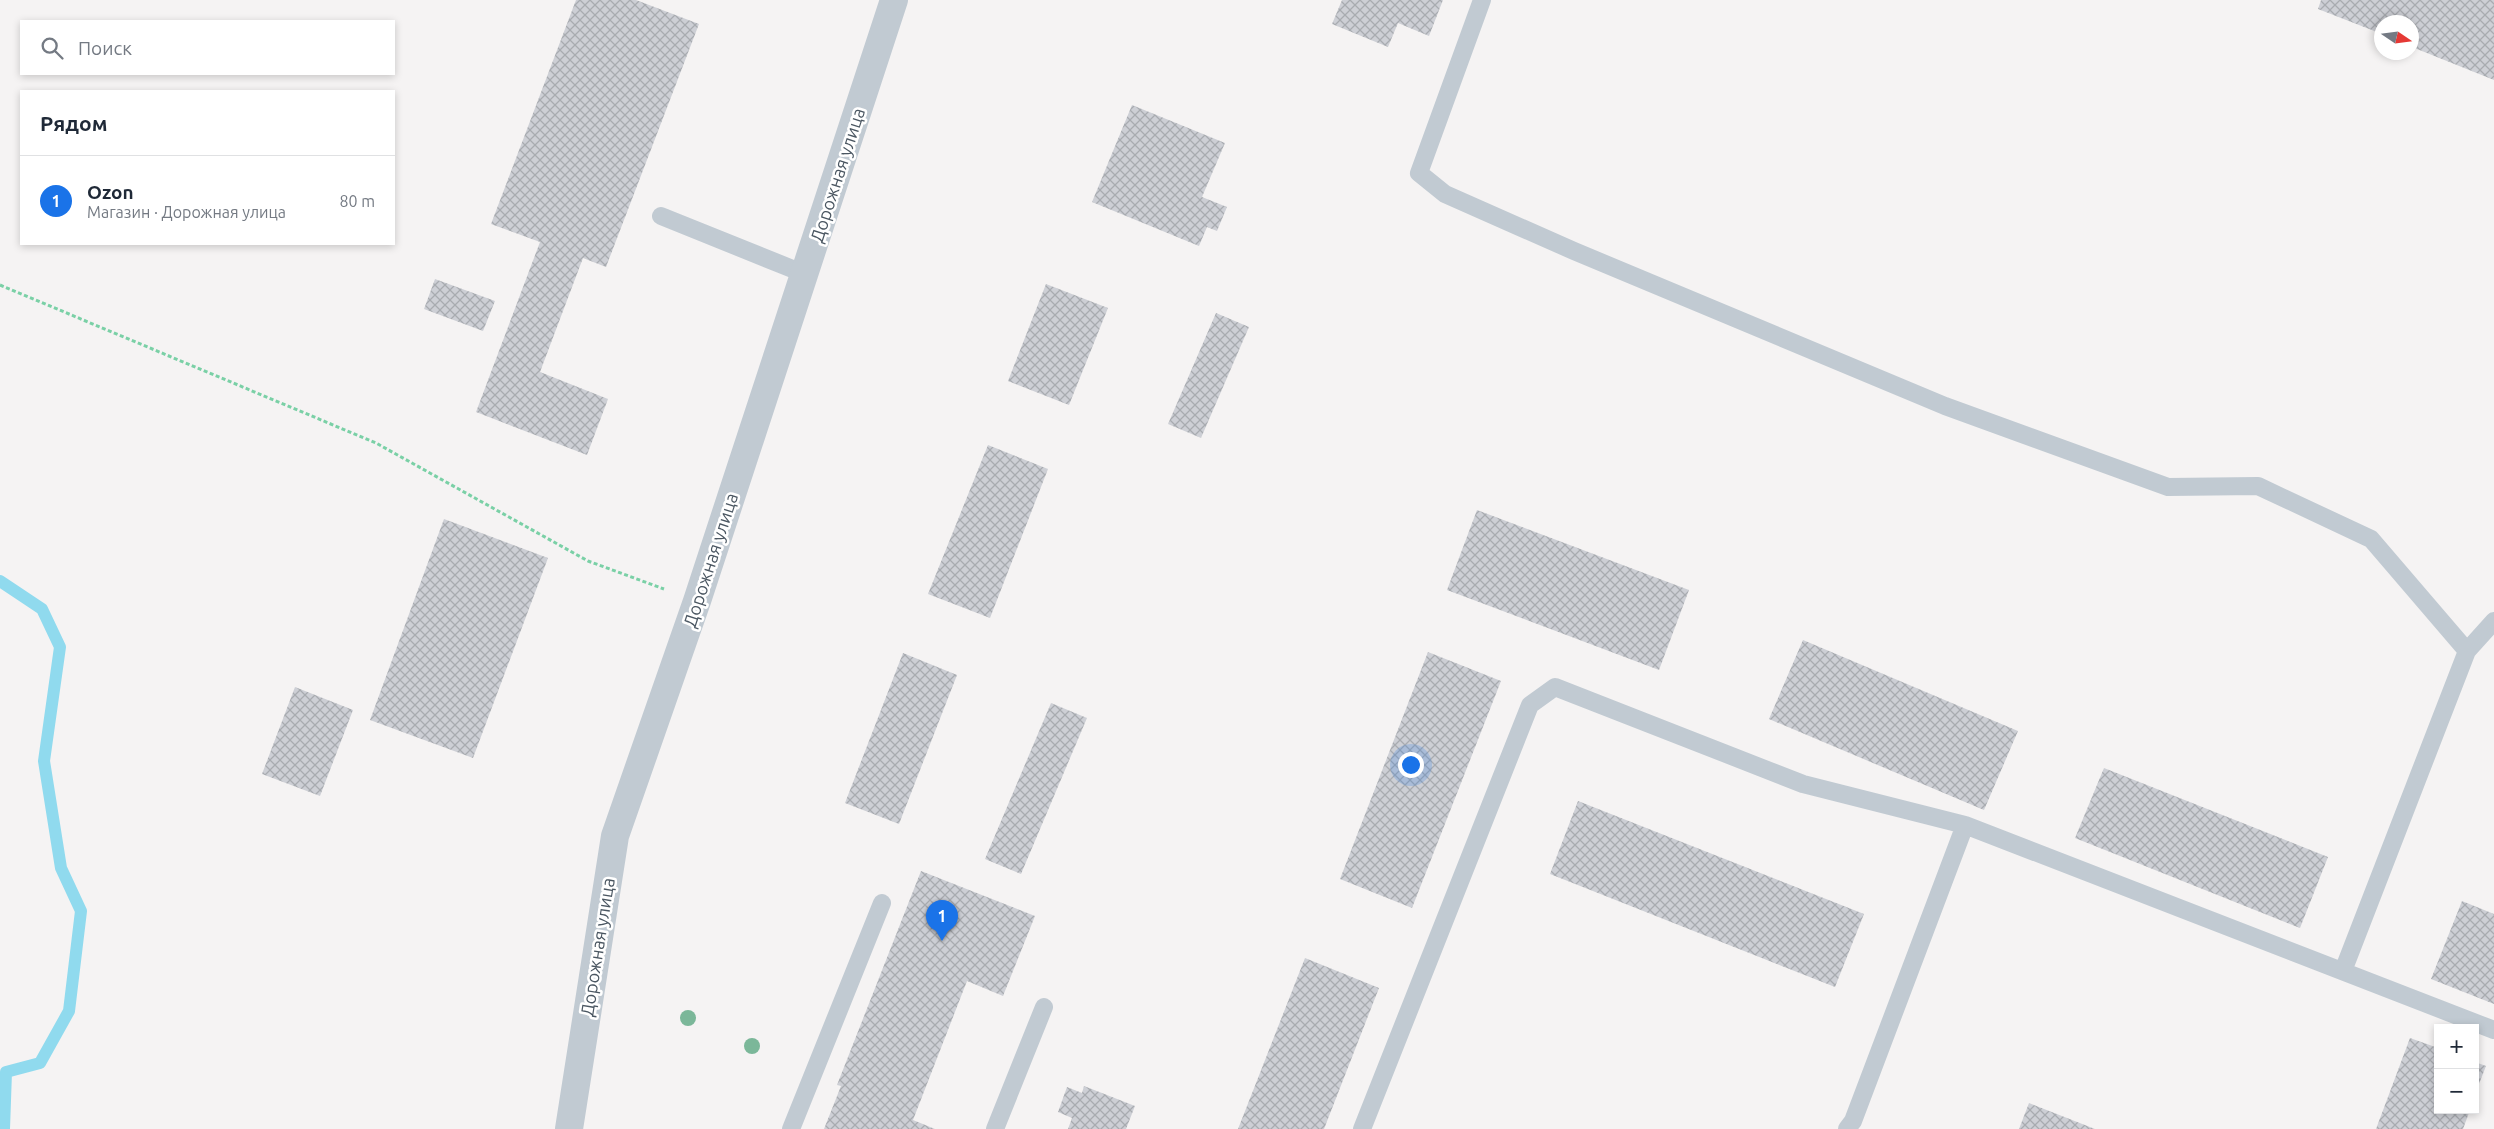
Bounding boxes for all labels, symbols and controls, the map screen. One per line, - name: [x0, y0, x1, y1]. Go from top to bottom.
- north arrow: [2374, 15, 2419, 60]
- search box: [20, 20, 395, 75]
- icon: search: [38, 34, 66, 62]
- text: Поиск: [78, 37, 132, 59]
- street label: Дорожная улица: [806, 105, 868, 245]
- text: Рядом: [40, 111, 108, 135]
- text: Ozon: [87, 181, 134, 203]
- text: 1: [51, 192, 61, 210]
- text: 80 m: [339, 192, 375, 210]
- text: Магазин · Дорожная улица: [87, 203, 286, 221]
- street label: Дорожная улица: [679, 490, 741, 630]
- your location: [1398, 752, 1424, 778]
- street label: Дорожная улица: [576, 876, 618, 1018]
- pin: 1: [926, 900, 958, 941]
- map controls: [2434, 1024, 2479, 1114]
- button: +: [2434, 1024, 2479, 1069]
- button: −: [2434, 1069, 2479, 1114]

